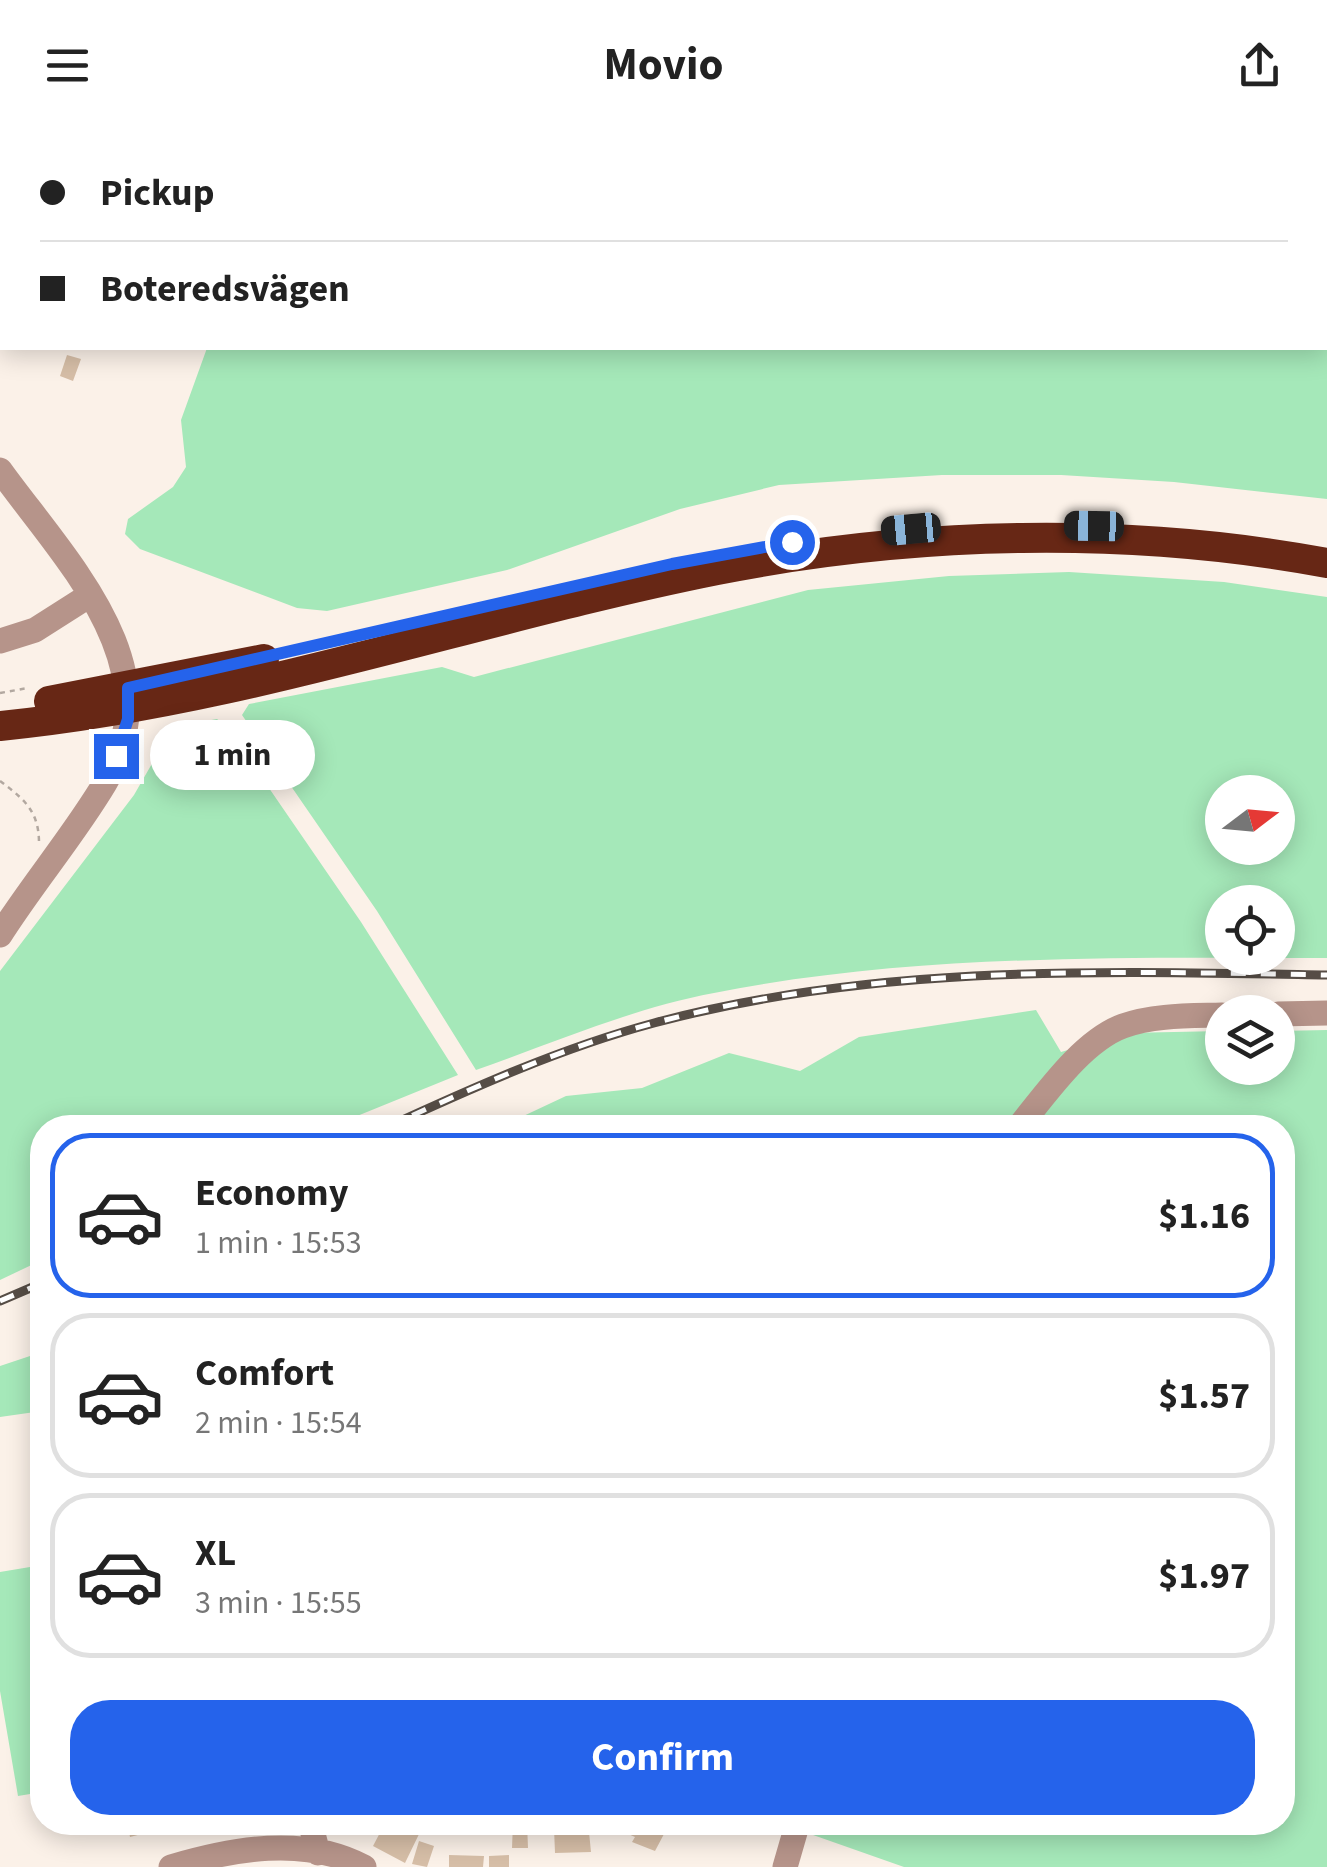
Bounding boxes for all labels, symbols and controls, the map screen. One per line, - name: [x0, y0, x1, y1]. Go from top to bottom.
- text: Movio: [604, 33, 723, 97]
- icon: menu: [40, 38, 95, 93]
- icon: share: [1232, 38, 1287, 93]
- text: Pickup: [100, 166, 214, 220]
- text: Boteredsvägen: [100, 262, 350, 316]
- car: [1064, 510, 1124, 542]
- car: [880, 511, 942, 547]
- route start: [770, 520, 815, 565]
- callout: 1 min: [151, 721, 316, 791]
- text: 1 min: [194, 732, 271, 778]
- route end: [94, 734, 139, 779]
- north arrow: [1205, 775, 1295, 865]
- map controls: [1205, 775, 1295, 1085]
- button: locate: [1205, 885, 1295, 975]
- button: layers: [1205, 995, 1295, 1085]
- text: Economy: [195, 1166, 348, 1220]
- icon: car: [75, 1171, 165, 1261]
- text: $1.16: [1158, 1189, 1250, 1243]
- text: 1 min · 15:53: [195, 1220, 362, 1266]
- text: Comfort: [195, 1346, 334, 1400]
- icon: car: [75, 1351, 165, 1441]
- text: $1.57: [1158, 1369, 1250, 1423]
- text: 2 min · 15:54: [195, 1400, 362, 1446]
- text: XL: [195, 1526, 236, 1580]
- icon: car: [75, 1531, 165, 1621]
- text: $1.97: [1158, 1549, 1250, 1603]
- text: 3 min · 15:55: [195, 1580, 362, 1626]
- button: Confirm: [70, 1700, 1255, 1815]

